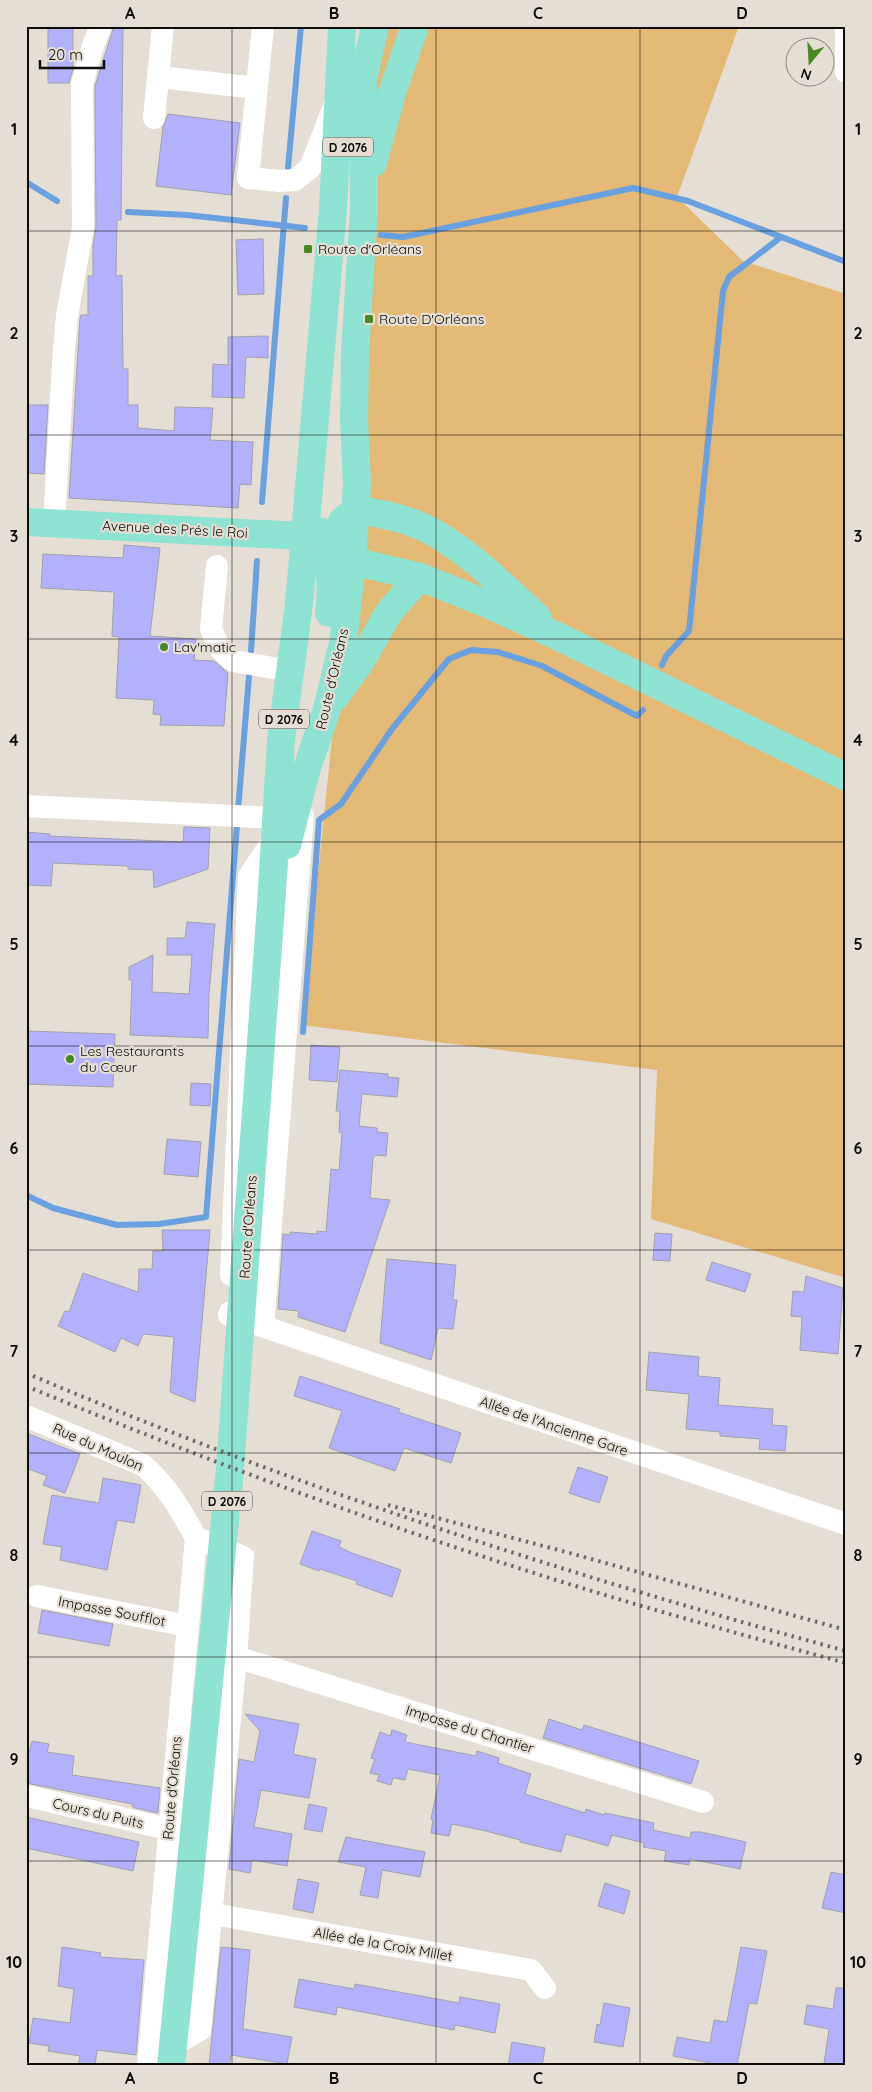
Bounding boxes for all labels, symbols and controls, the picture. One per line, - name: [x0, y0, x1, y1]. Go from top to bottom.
- text: A: [125, 3, 136, 23]
- text: B: [329, 3, 339, 23]
- text: C: [533, 3, 543, 23]
- text: D: [736, 3, 748, 23]
- scale bar: [40, 38, 104, 70]
- north arrow: [784, 38, 834, 88]
- text: 20 m: [48, 45, 83, 64]
- text: N: [798, 64, 814, 85]
- text: 1: [11, 119, 17, 139]
- text: 1: [855, 119, 861, 139]
- road number: D 2076: [323, 138, 373, 156]
- place label: Route d'Orléans: [318, 240, 422, 258]
- marker: Route d'Orléans: [302, 243, 314, 255]
- place label: Route D'Orléans: [379, 310, 484, 328]
- marker: Route D'Orléans: [363, 313, 375, 325]
- text: 2: [9, 323, 19, 343]
- text: 2: [853, 323, 863, 343]
- street label: Avenue des Prés le Roi: [102, 516, 248, 542]
- text: 3: [10, 526, 18, 546]
- text: 3: [854, 526, 862, 546]
- street label: Route d'Orléans: [312, 626, 352, 732]
- place label: Lav'matic: [174, 638, 236, 656]
- marker: Lav'matic: [158, 641, 170, 653]
- road number: D 2076: [259, 710, 309, 729]
- text: 4: [9, 730, 19, 750]
- text: 4: [853, 730, 863, 750]
- text: 5: [9, 934, 19, 954]
- text: 5: [853, 934, 863, 954]
- place label: Les Restaurants du Cœur: [80, 1042, 184, 1076]
- marker: Les Restaurants du Cœur: [64, 1053, 76, 1065]
- text: 6: [10, 1138, 19, 1158]
- text: 6: [854, 1138, 863, 1158]
- street label: Route d'Orléans: [235, 1175, 261, 1279]
- text: 7: [10, 1341, 19, 1361]
- text: 7: [854, 1341, 863, 1361]
- street label: Allée de l'Ancienne Gare: [477, 1392, 631, 1460]
- street label: Rue du Moulon: [50, 1419, 146, 1475]
- road number: D 2076: [202, 1492, 252, 1510]
- text: 8: [10, 1545, 19, 1565]
- text: 8: [854, 1545, 863, 1565]
- street label: Impasse Soufflot: [57, 1592, 167, 1630]
- street label: Impasse du Chantier: [404, 1701, 537, 1757]
- street label: Route d'Orléans: [159, 1736, 185, 1840]
- text: 9: [9, 1749, 19, 1769]
- text: 9: [853, 1749, 863, 1769]
- street label: Cours du Puits: [51, 1794, 145, 1832]
- street label: Allée de la Croix Millet: [312, 1923, 454, 1965]
- text: 10: [6, 1952, 22, 1972]
- text: 10: [850, 1952, 866, 1972]
- text: A: [125, 2068, 136, 2088]
- text: B: [329, 2068, 339, 2088]
- text: C: [533, 2068, 543, 2088]
- text: D: [736, 2068, 748, 2088]

